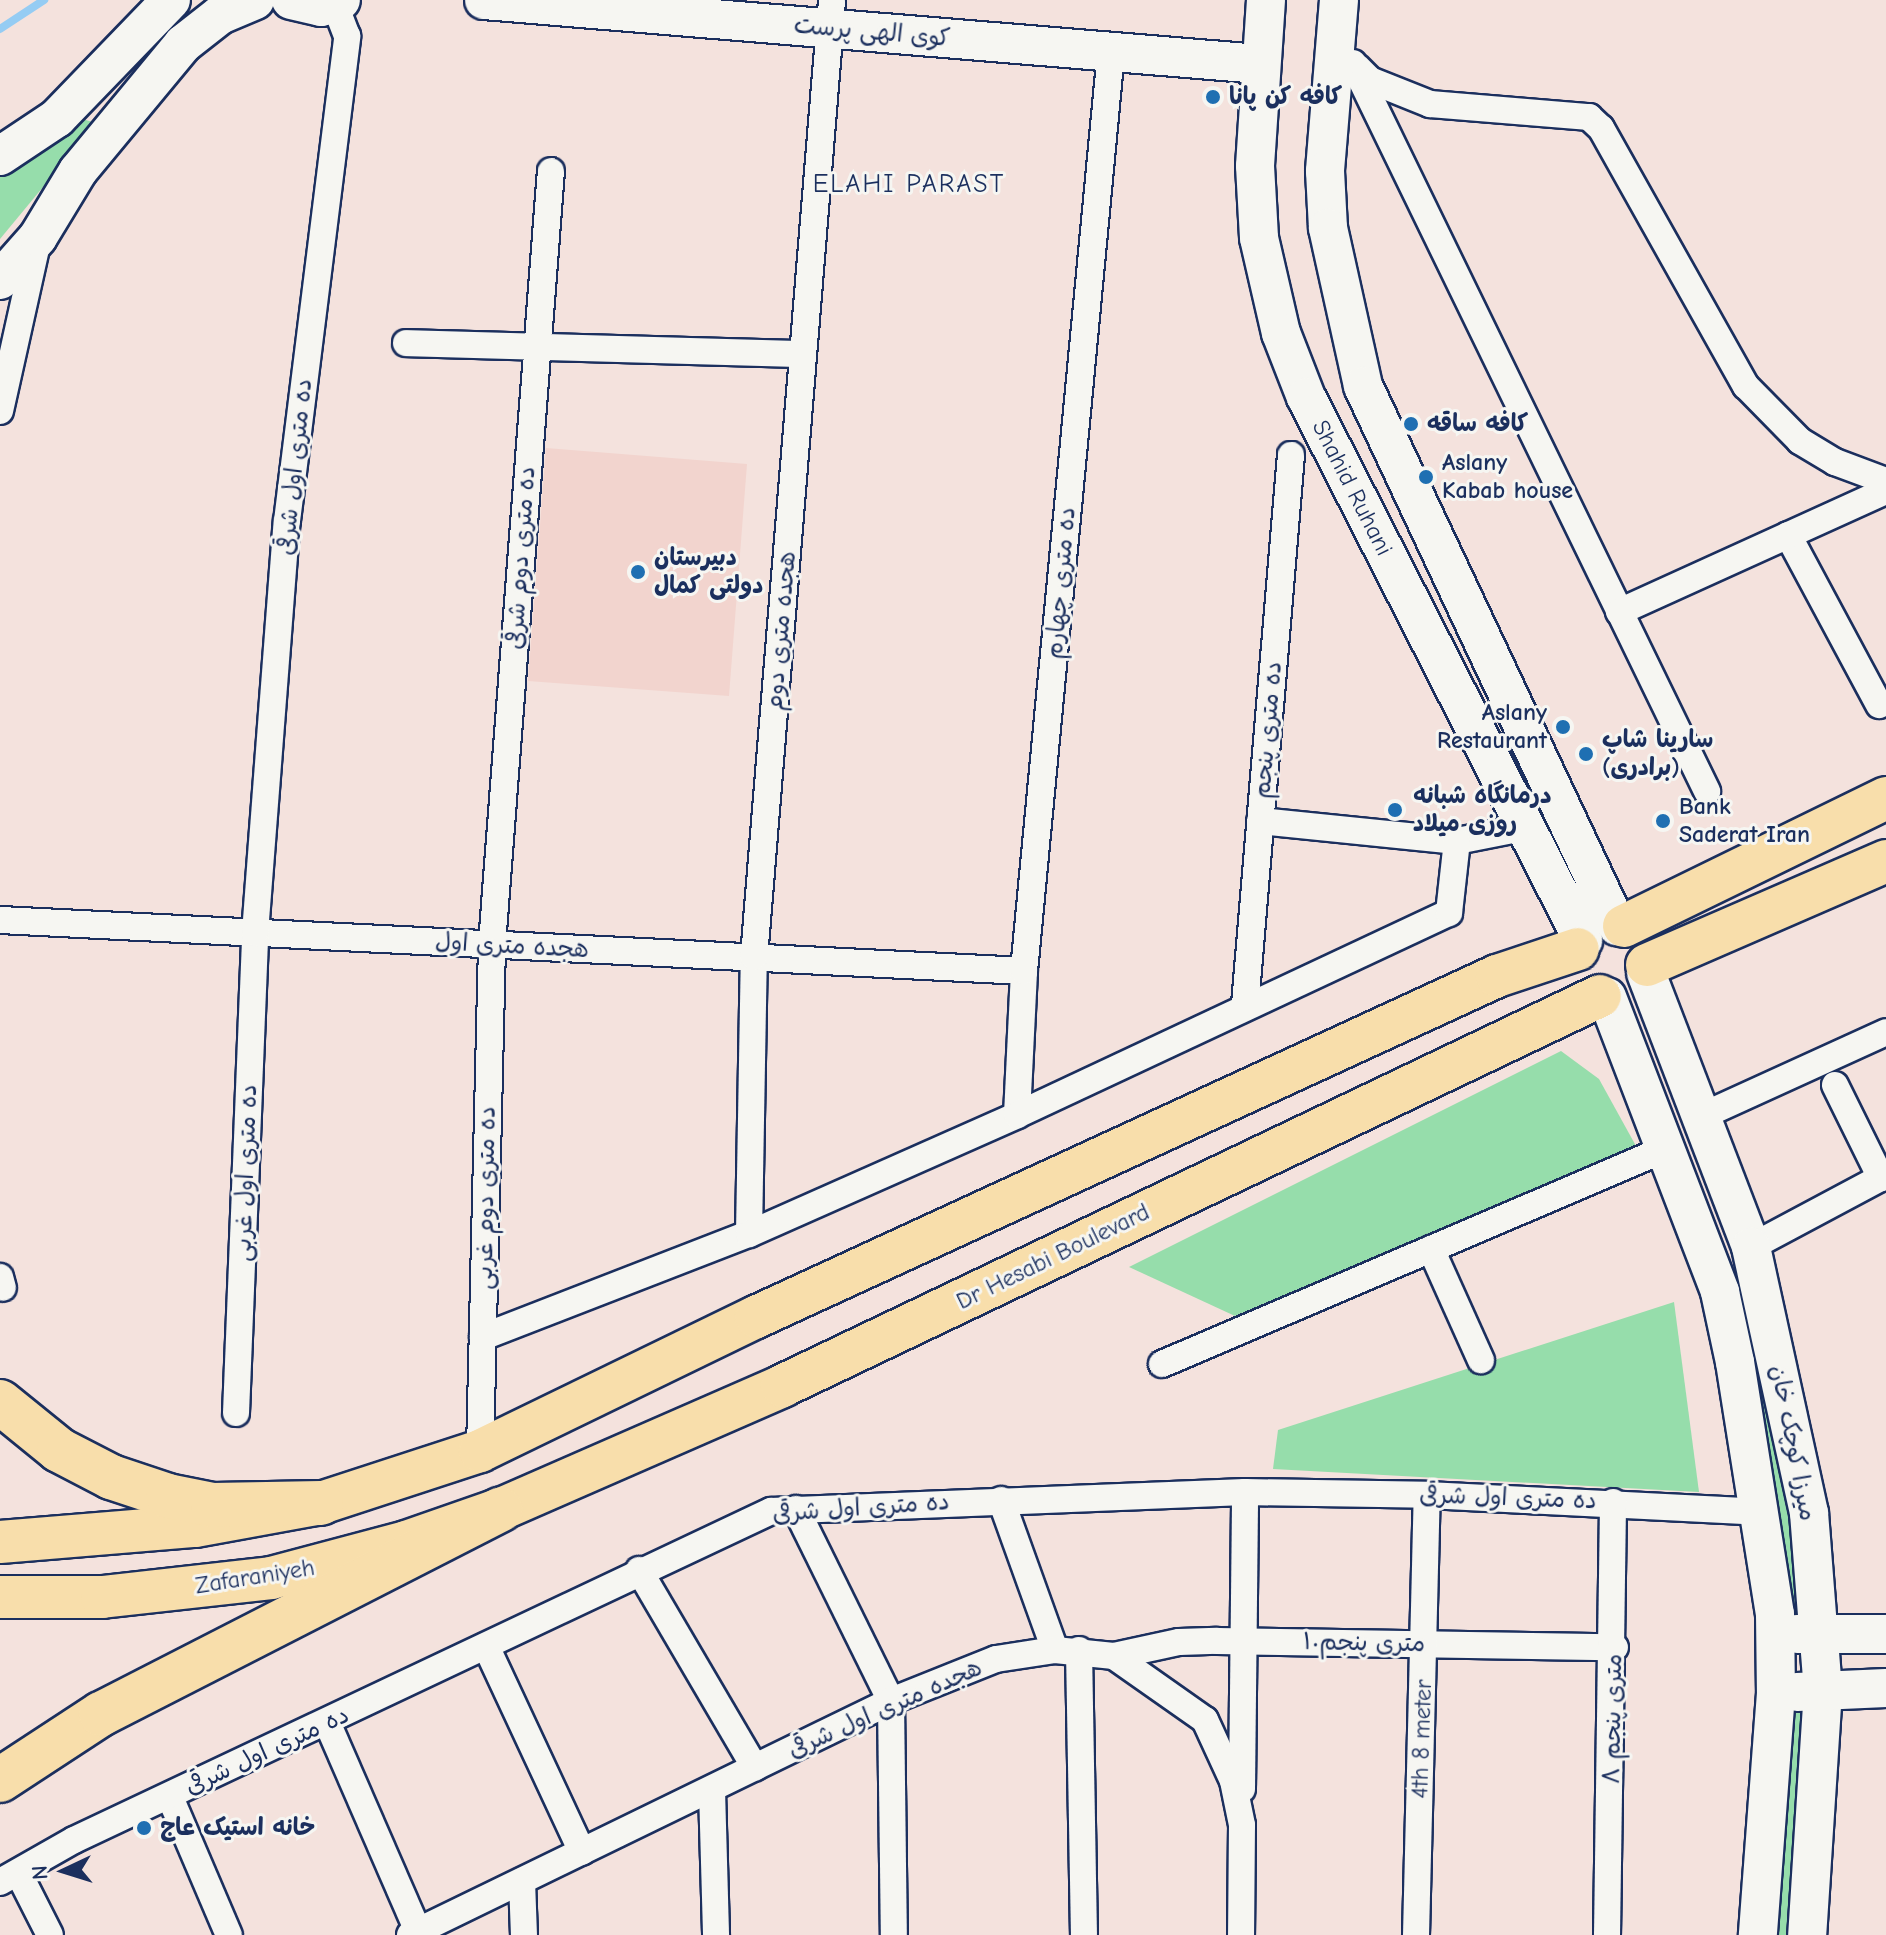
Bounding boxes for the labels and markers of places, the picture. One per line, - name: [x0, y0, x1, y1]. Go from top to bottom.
- place label: کافه کن پانا: [1229, 83, 1342, 111]
- marker: کافه کن پانا: [1204, 88, 1222, 106]
- place label: کافه ساقه: [1427, 410, 1528, 438]
- marker: کافه ساقه: [1402, 415, 1420, 433]
- place label: Aslany Kabab house: [1442, 449, 1573, 505]
- marker: Aslany Kabab house: [1417, 468, 1435, 486]
- place label: دبیرستان دولتی کمال: [654, 544, 763, 600]
- marker: دبیرستان دولتی کمال: [629, 563, 647, 581]
- place label: Aslany Restaurant: [1437, 699, 1547, 755]
- marker: Aslany Restaurant: [1554, 718, 1572, 736]
- place label: سارینا شاپ (برادری): [1602, 726, 1713, 782]
- marker: سارینا شاپ (برادری): [1577, 745, 1595, 763]
- place label: درمانگاه شبانه روزی میلاد: [1413, 782, 1552, 838]
- place label: Bank Saderat Iran: [1679, 793, 1810, 849]
- marker: درمانگاه شبانه روزی میلاد: [1384, 799, 1406, 821]
- marker: Bank Saderat Iran: [1654, 812, 1672, 830]
- place label: خانه استیک عاج: [160, 1814, 315, 1842]
- marker: خانه استیک عاج: [135, 1819, 153, 1837]

